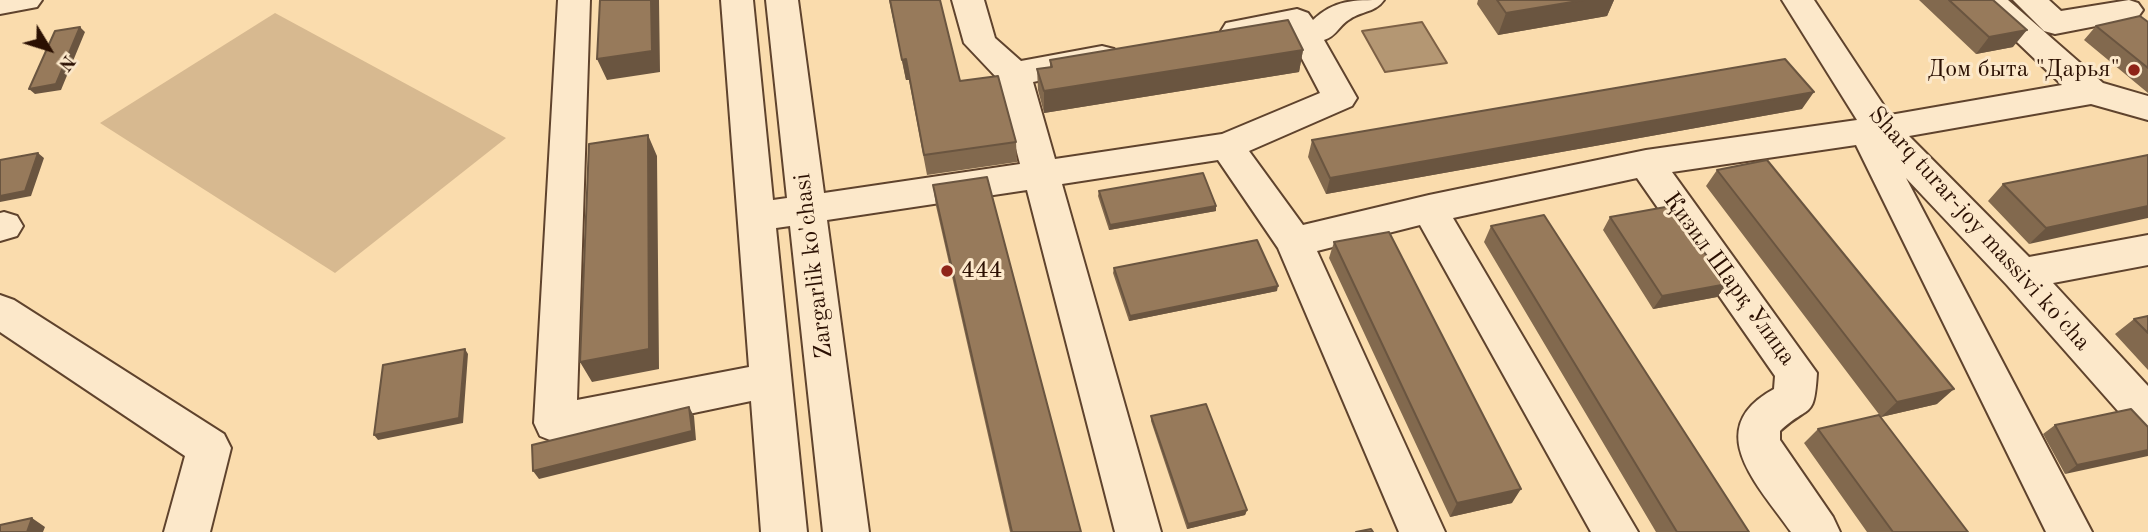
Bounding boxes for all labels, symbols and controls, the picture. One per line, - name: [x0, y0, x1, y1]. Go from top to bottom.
- north arrow: [14, 14, 84, 84]
- text: N: [54, 51, 78, 74]
- place label: Дом быта "Дарья": [1928, 56, 2120, 84]
- marker: Дом быта "Дарья": [2126, 62, 2142, 78]
- street label: Sharq turar-joy massivi ko'cha: [1862, 101, 2096, 357]
- street label: Zargarlik ko'chasi: [788, 172, 840, 360]
- street label: Қизил Шарқ Улица: [1656, 187, 1802, 371]
- place label: 444: [961, 257, 1003, 285]
- marker: 444: [939, 263, 955, 279]

